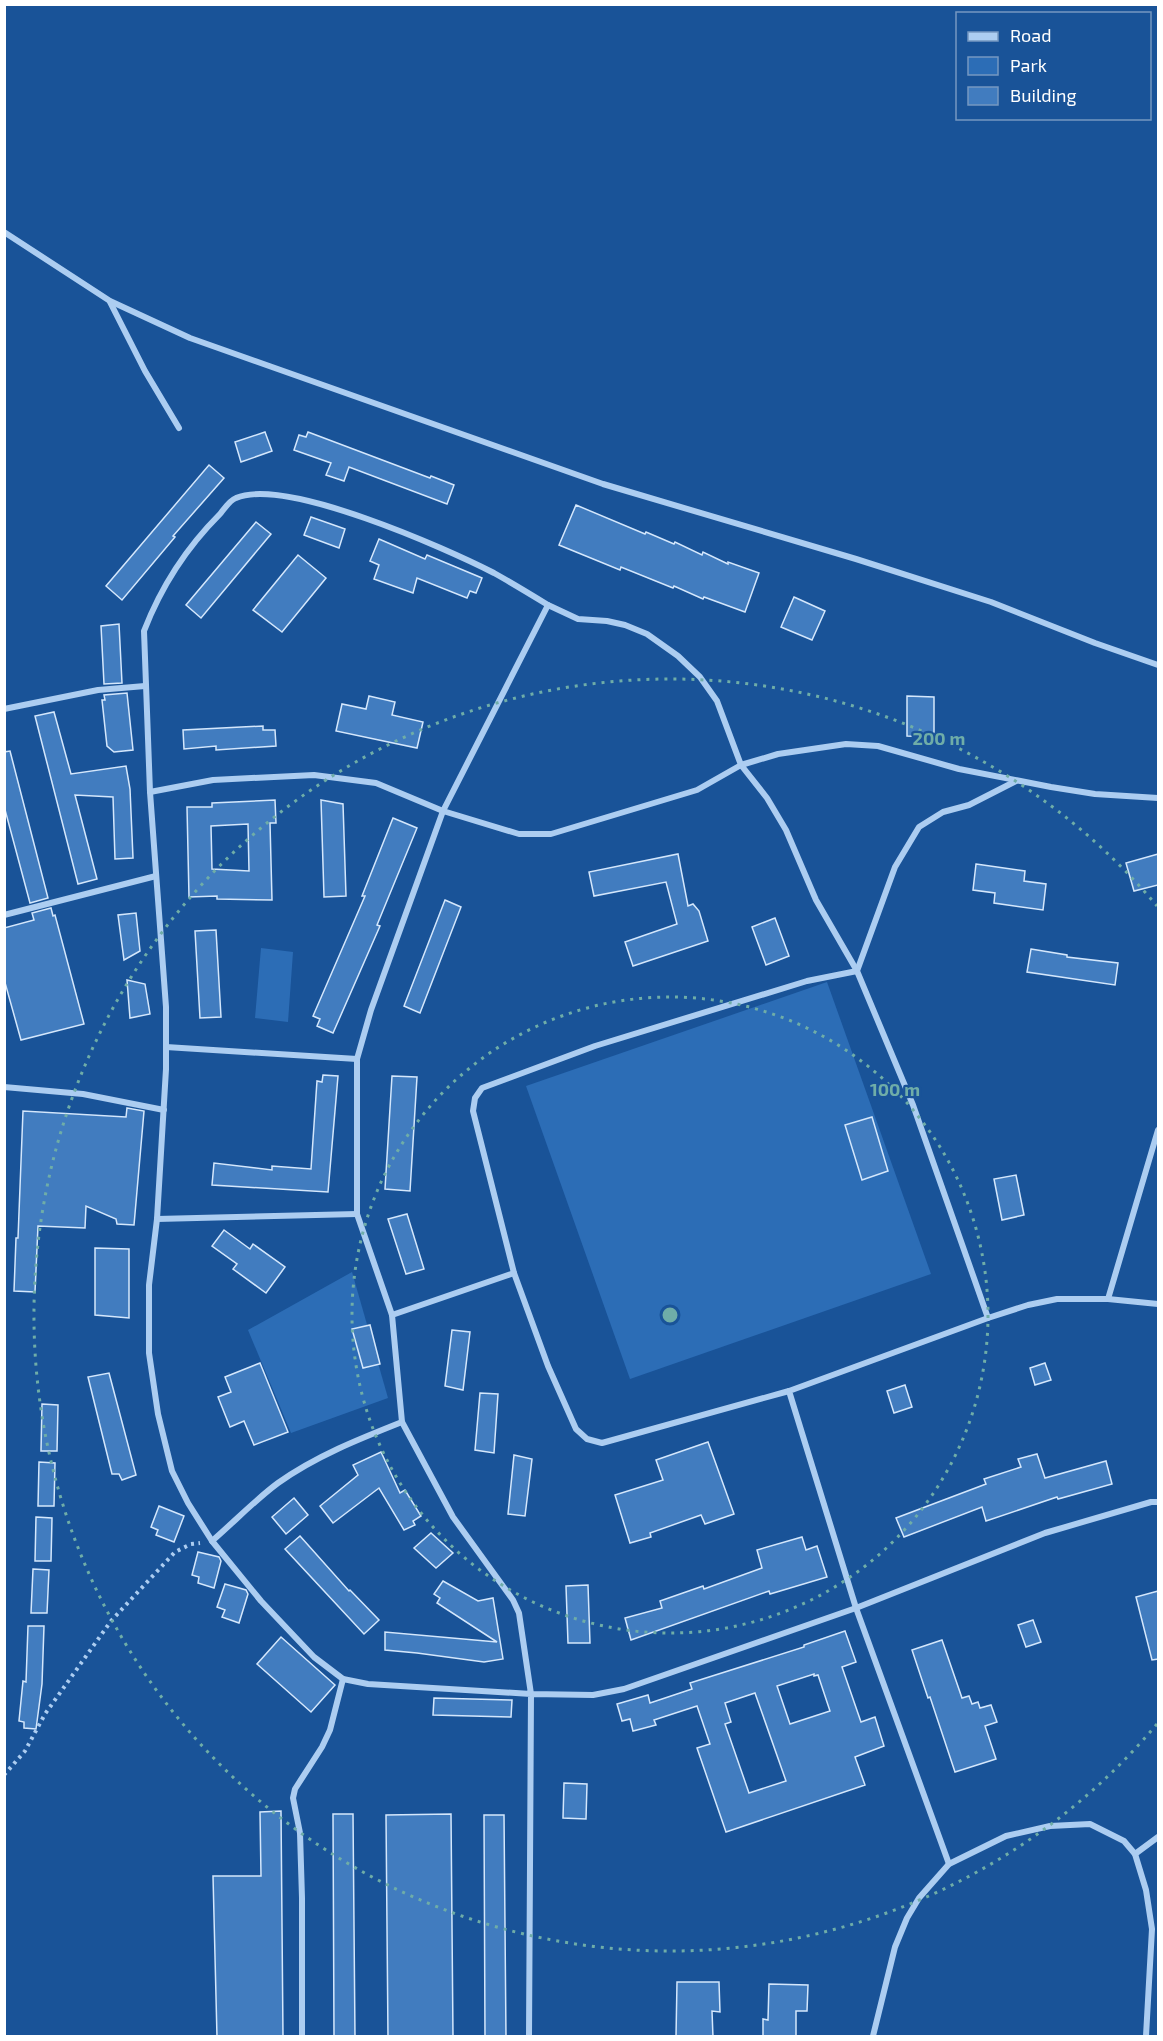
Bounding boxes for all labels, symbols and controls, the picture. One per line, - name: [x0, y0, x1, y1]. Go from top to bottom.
- legend: [956, 12, 1151, 120]
- text: Road: [1010, 24, 1051, 46]
- text: Park: [1010, 54, 1047, 76]
- text: Building: [1010, 84, 1077, 106]
- text: 200 m: [913, 727, 965, 749]
- text: 100 m: [870, 1078, 920, 1100]
- centre of rings: [660, 1305, 680, 1325]

